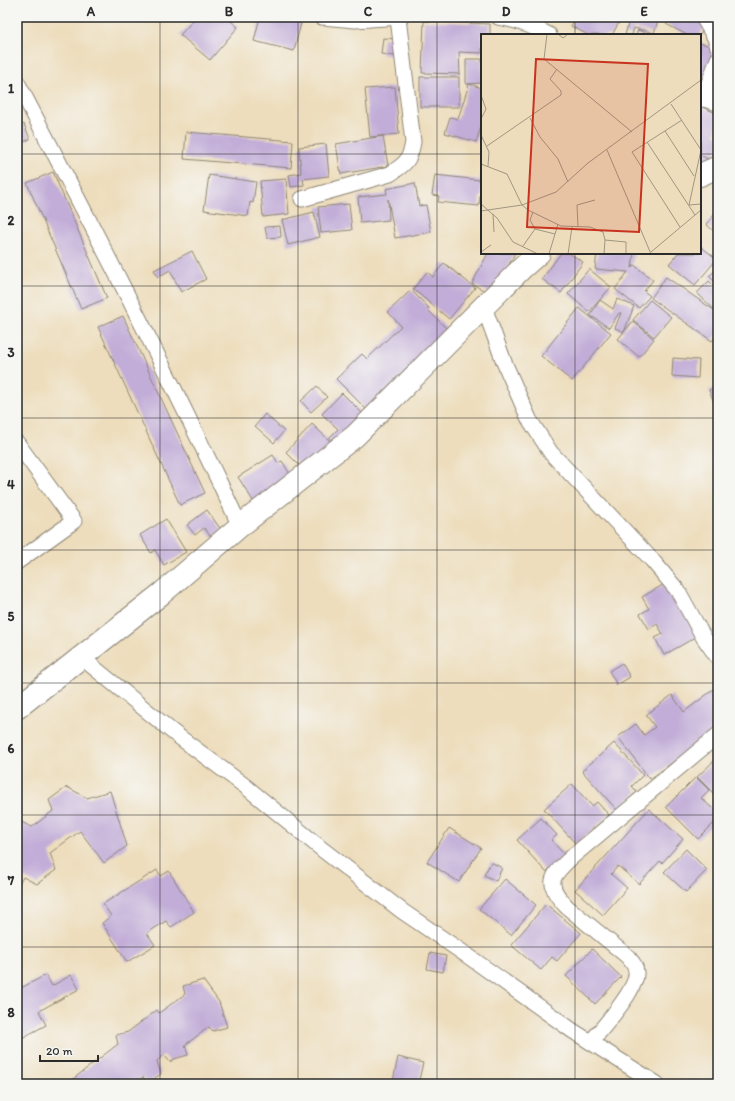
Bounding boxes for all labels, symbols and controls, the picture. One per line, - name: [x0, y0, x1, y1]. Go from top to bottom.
- text: A: [86, 4, 96, 19]
- text: B: [225, 4, 234, 19]
- text: C: [364, 4, 373, 19]
- text: D: [502, 4, 511, 19]
- text: E: [640, 4, 648, 19]
- inset map: [481, 34, 701, 254]
- text: 1: [8, 81, 14, 96]
- text: 2: [8, 213, 15, 228]
- text: 3: [7, 345, 15, 360]
- text: 4: [7, 477, 15, 492]
- text: 5: [8, 609, 15, 624]
- text: 6: [8, 741, 15, 756]
- text: 7: [7, 873, 15, 888]
- text: 8: [7, 1005, 15, 1020]
- scale bar: [40, 1037, 98, 1063]
- text: 20 m: [46, 1044, 73, 1058]

